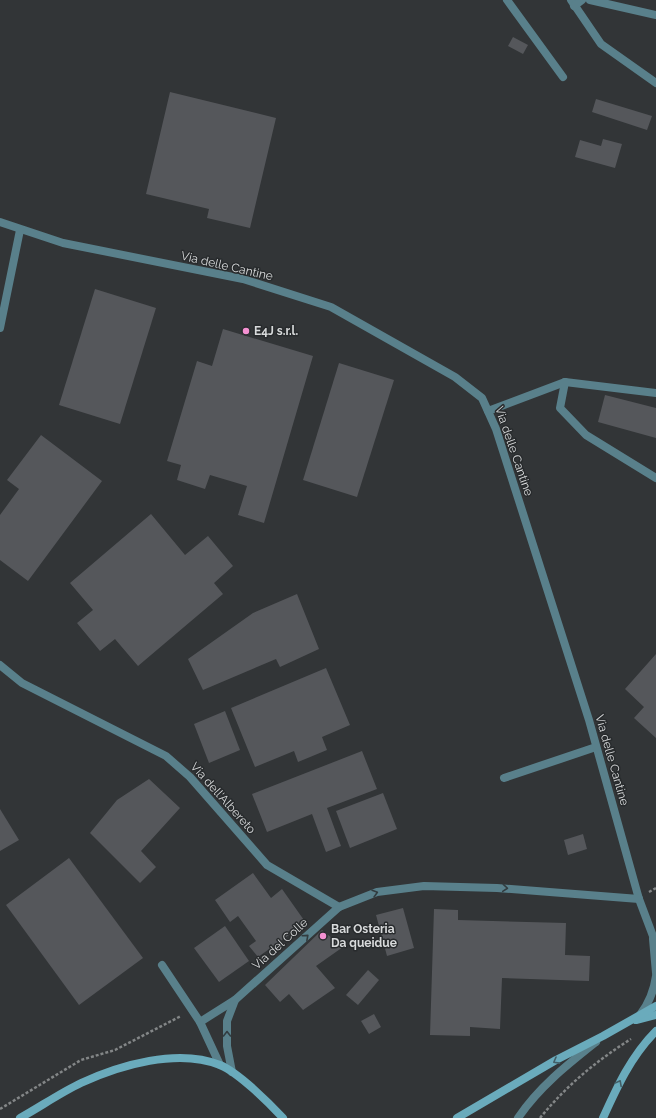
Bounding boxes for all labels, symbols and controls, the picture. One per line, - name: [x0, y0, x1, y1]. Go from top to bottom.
- street label: Via delle Cantine: [180, 249, 274, 283]
- place label: E4J s.r.l.: [254, 324, 298, 338]
- marker: E4J s.r.l.: [241, 326, 251, 336]
- street label: Via delle Cantine: [492, 404, 536, 498]
- street label: Via delle Cantine: [592, 713, 632, 807]
- street label: Via dell'Albereto: [187, 760, 259, 836]
- one-way arrow: [502, 884, 508, 893]
- one-way arrow: [372, 890, 379, 898]
- street label: Via del Colle: [249, 915, 311, 973]
- place label: Bar Osteria Da queidue: [331, 922, 397, 950]
- marker: Bar Osteria Da queidue: [318, 931, 328, 941]
- one-way arrow: [301, 934, 309, 942]
- one-way arrow: [223, 1031, 231, 1037]
- one-way arrow: [553, 1056, 560, 1063]
- one-way arrow: [615, 1080, 622, 1087]

